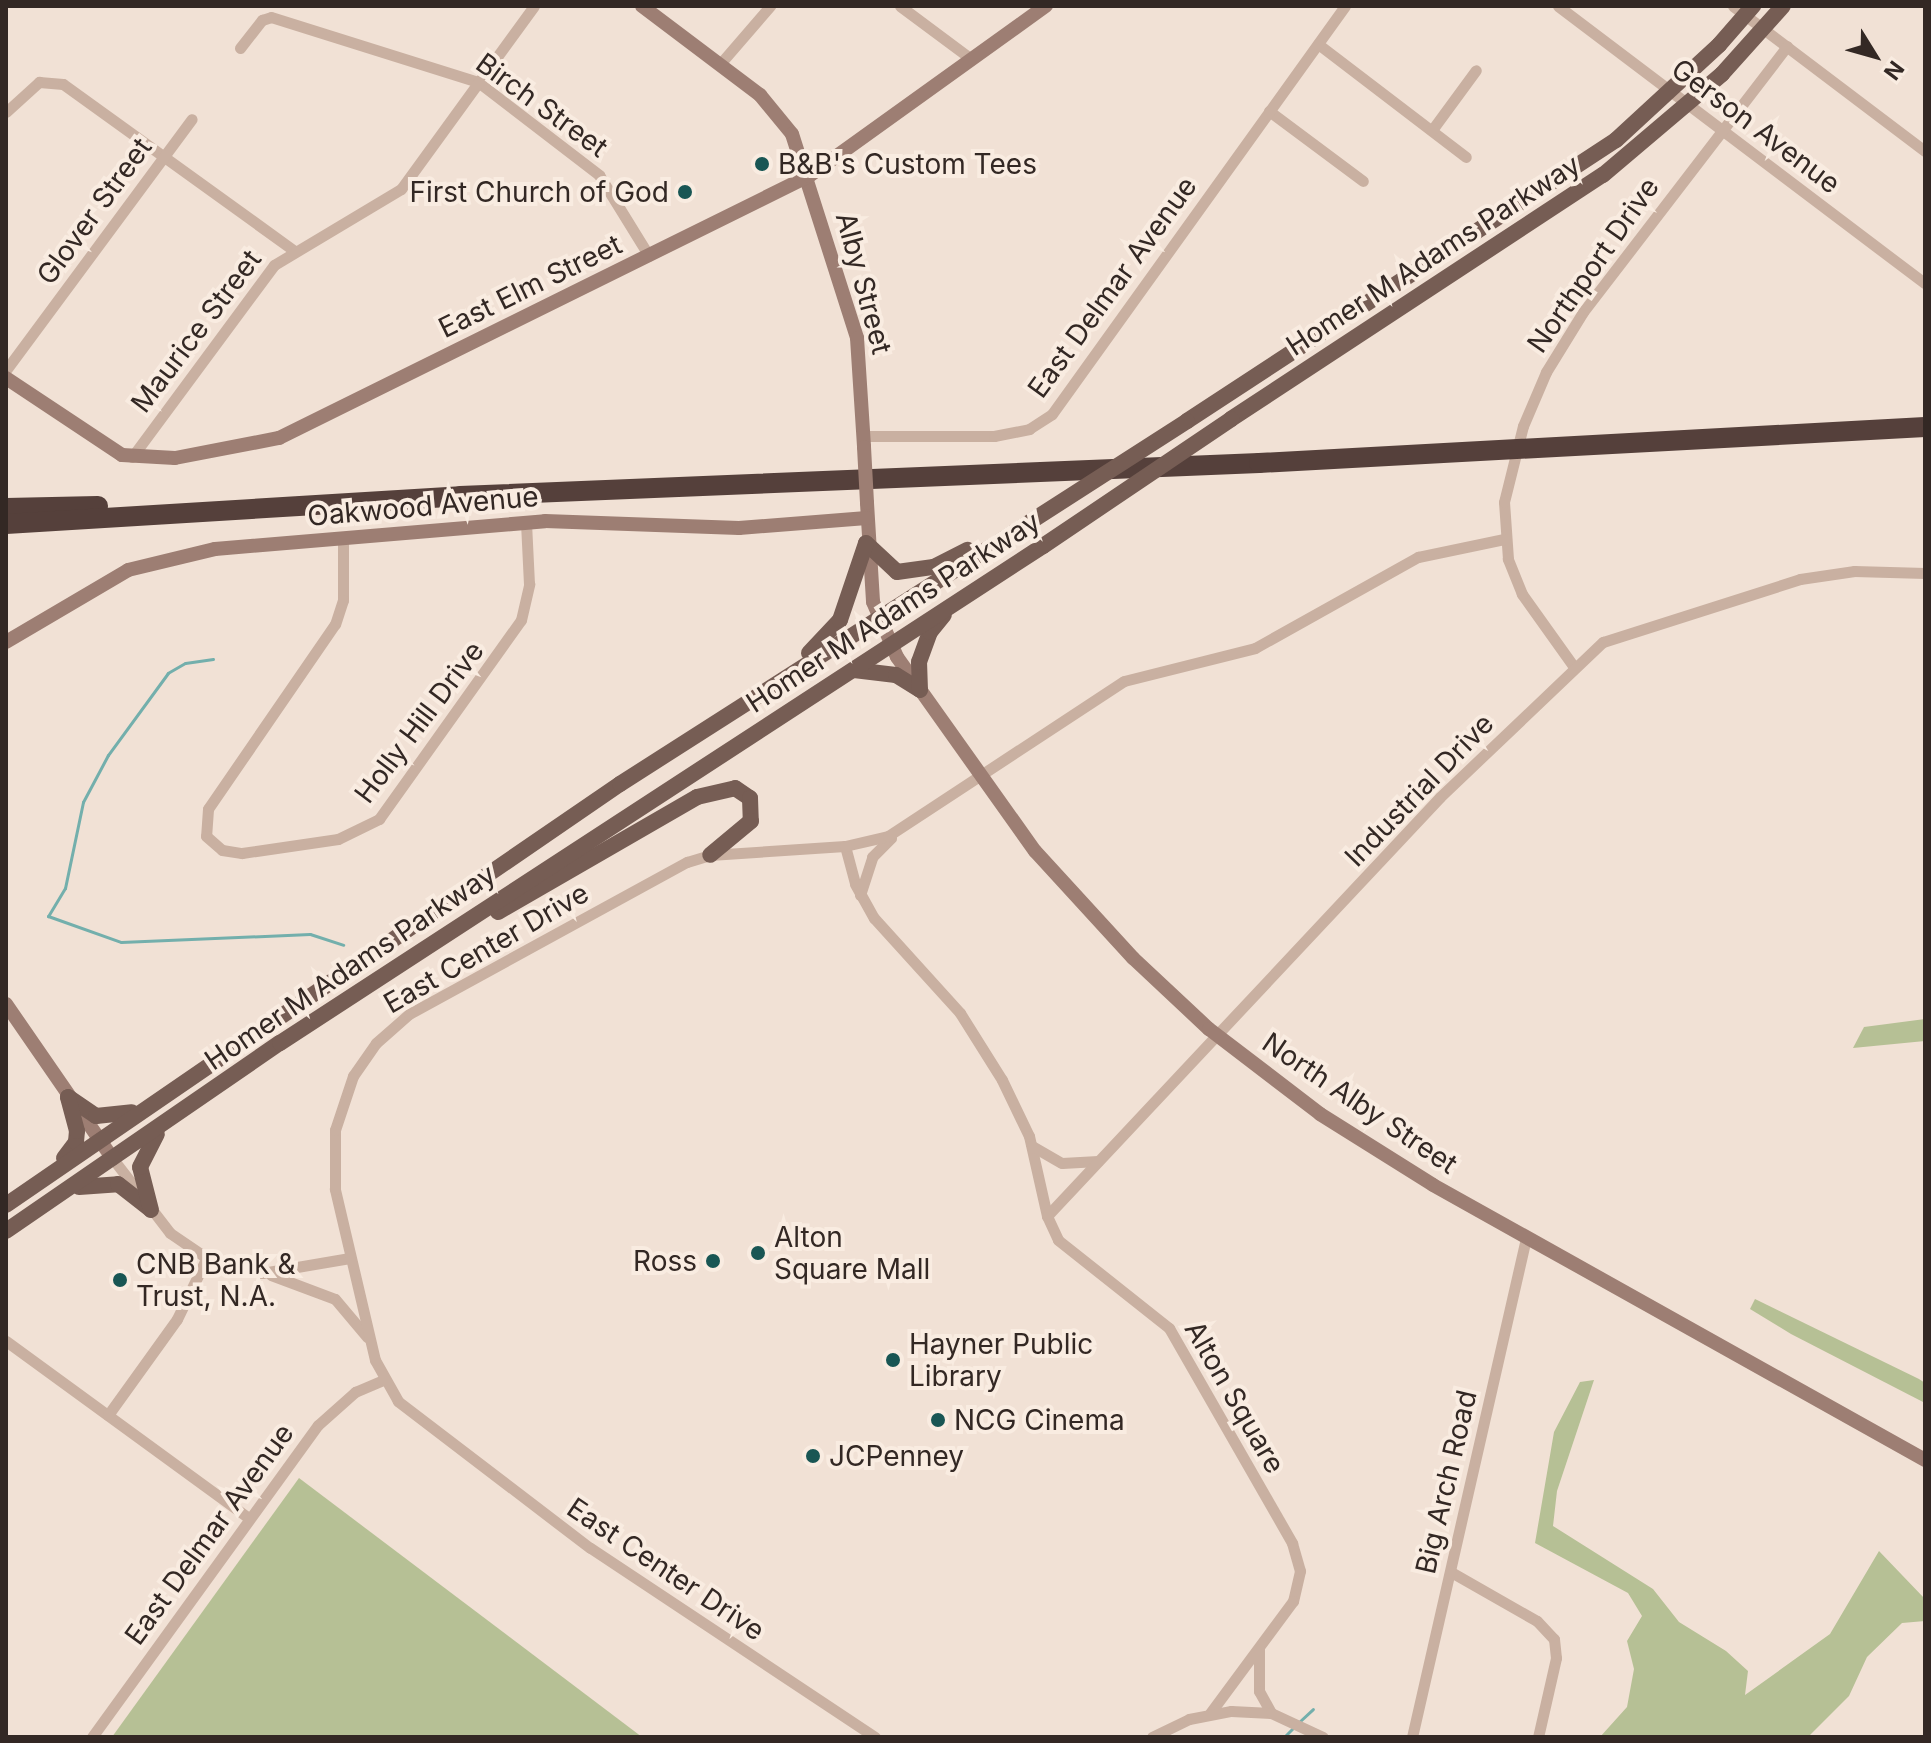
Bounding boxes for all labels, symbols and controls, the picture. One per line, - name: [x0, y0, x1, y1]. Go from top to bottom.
- north arrow: [1835, 16, 1915, 96]
- street label: Birch Street: [470, 46, 614, 164]
- street label: Gerson Avenue: [1665, 52, 1847, 200]
- text: N: [1879, 56, 1910, 85]
- street label: Glover Street: [30, 131, 158, 291]
- place label: B&B's Custom Tees: [778, 147, 1037, 181]
- street label: Homer M Adams Parkway: [1280, 147, 1586, 363]
- marker: B&B's Custom Tees: [753, 155, 771, 173]
- street label: East Delmar Avenue: [1021, 170, 1203, 404]
- street label: Northport Drive: [1520, 171, 1666, 359]
- place label: First Church of God: [409, 175, 669, 209]
- marker: First Church of God: [676, 183, 694, 201]
- street label: Alby Street: [829, 208, 899, 358]
- street label: East Elm Street: [433, 227, 627, 345]
- street label: Maurice Street: [124, 243, 268, 419]
- street label: Oakwood Avenue: [306, 479, 540, 533]
- street label: Homer M Adams Parkway: [740, 504, 1046, 720]
- street label: Holly Hill Drive: [347, 635, 491, 809]
- street label: Industrial Drive: [1338, 707, 1500, 873]
- street label: Homer M Adams Parkway: [198, 857, 502, 1077]
- street label: East Center Drive: [378, 876, 594, 1020]
- street label: North Alby Street: [1256, 1025, 1464, 1181]
- place label: Alton Square Mall: [774, 1220, 930, 1286]
- place label: Ross: [633, 1244, 697, 1278]
- marker: Alton Square Mall: [749, 1244, 767, 1262]
- place label: CNB Bank & Trust, N.A.: [136, 1247, 296, 1313]
- marker: Ross: [704, 1252, 722, 1270]
- marker: CNB Bank & Trust, N.A.: [111, 1271, 129, 1289]
- street label: Alton Square: [1178, 1315, 1292, 1479]
- place label: Hayner Public Library: [909, 1327, 1093, 1393]
- marker: Hayner Public Library: [884, 1351, 902, 1369]
- street label: Big Arch Road: [1409, 1387, 1483, 1577]
- place label: NCG Cinema: [954, 1403, 1125, 1437]
- marker: NCG Cinema: [929, 1411, 947, 1429]
- street label: East Delmar Avenue: [118, 1417, 300, 1651]
- place label: JCPenney: [829, 1439, 964, 1473]
- marker: JCPenney: [804, 1447, 822, 1465]
- street label: East Center Drive: [561, 1491, 771, 1647]

